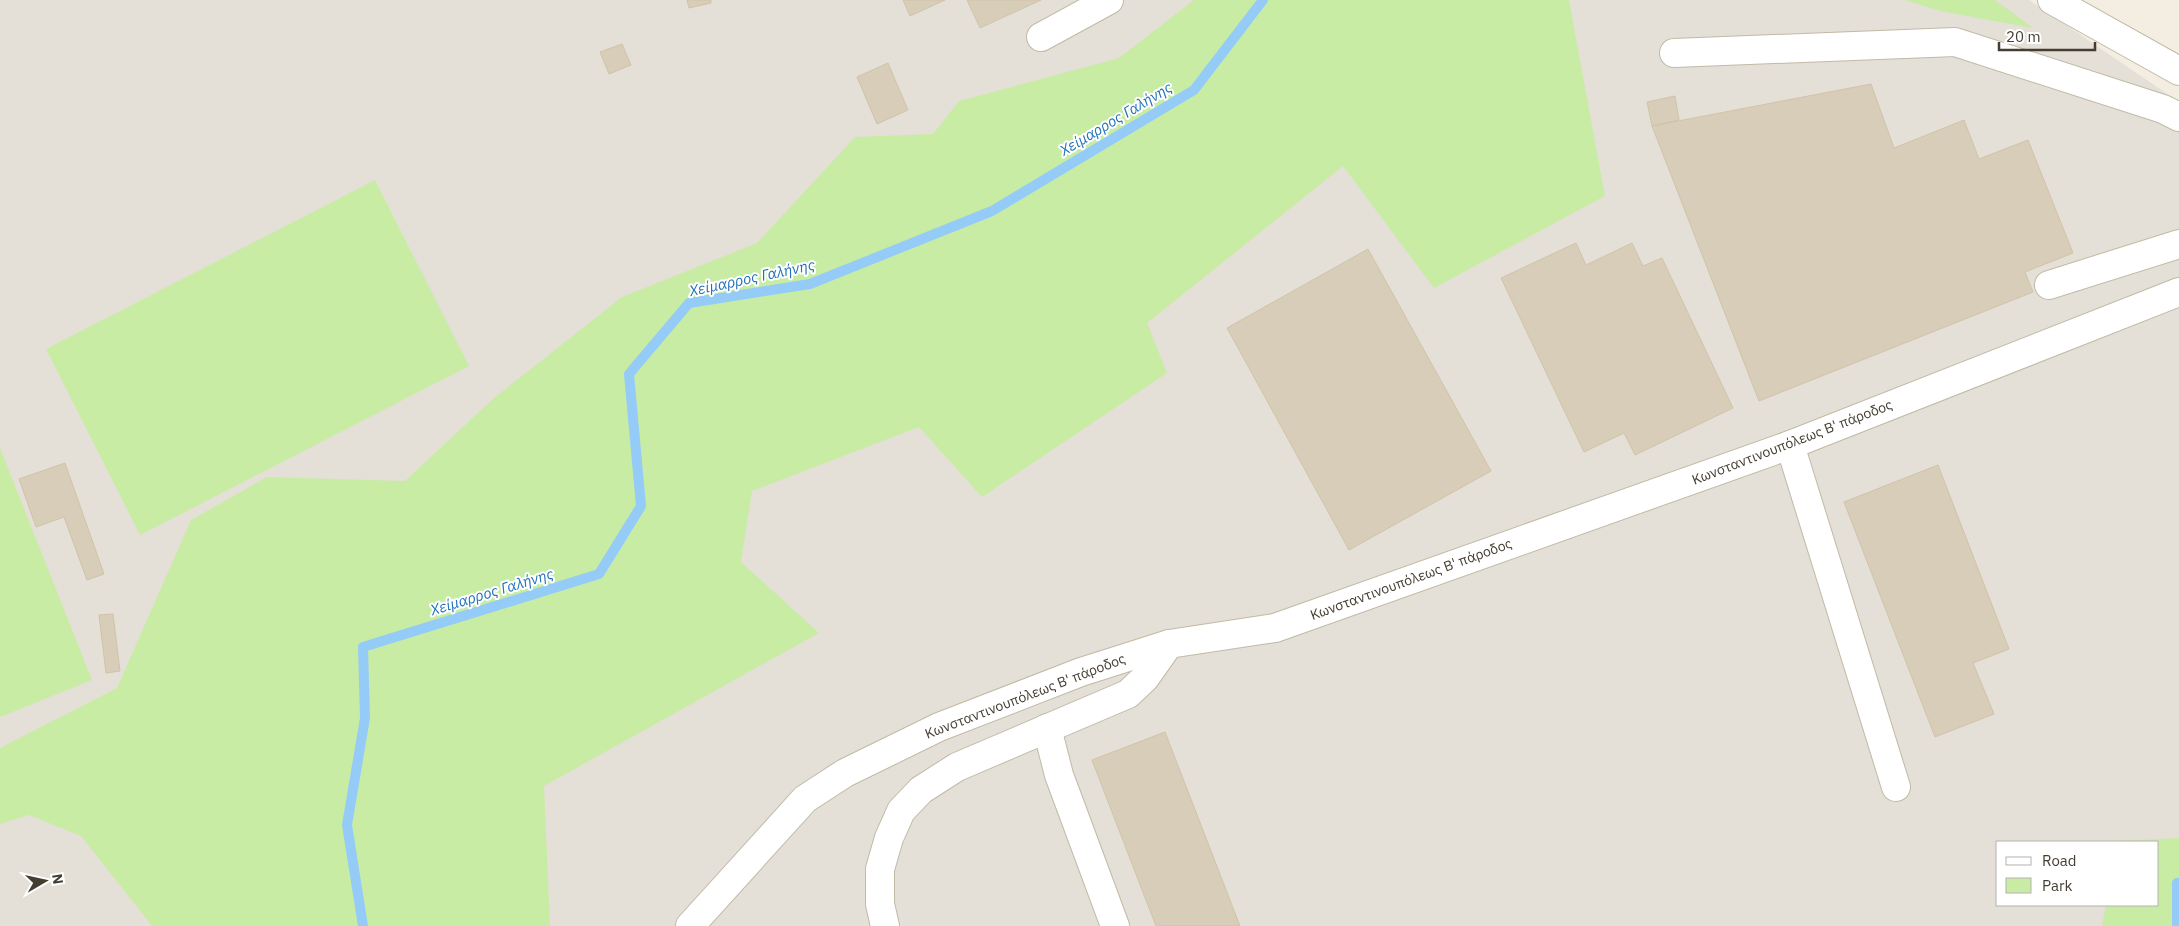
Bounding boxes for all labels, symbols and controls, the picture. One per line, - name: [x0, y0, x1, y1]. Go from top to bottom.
- scale bar: [1999, 20, 2095, 52]
- text: 20 m: [2006, 27, 2041, 46]
- water label: Χείμαρρος Γαλήνης: [1055, 77, 1176, 160]
- water label: Χείμαρρος Γαλήνης: [686, 255, 817, 300]
- street label: Κωνσταντινουπόλεως Β' πάροδος: [1689, 395, 1895, 489]
- street label: Κωνσταντινουπόλεως Β' πάροδος: [1308, 534, 1515, 624]
- water label: Χείμαρρος Γαλήνης: [427, 563, 557, 620]
- street label: Κωνσταντινουπόλεως Β' πάροδος: [922, 649, 1128, 743]
- legend: [1996, 841, 2159, 906]
- text: Road: [2042, 851, 2077, 870]
- north arrow: [20, 856, 70, 906]
- text: N: [48, 873, 68, 885]
- text: Park: [2042, 876, 2072, 895]

